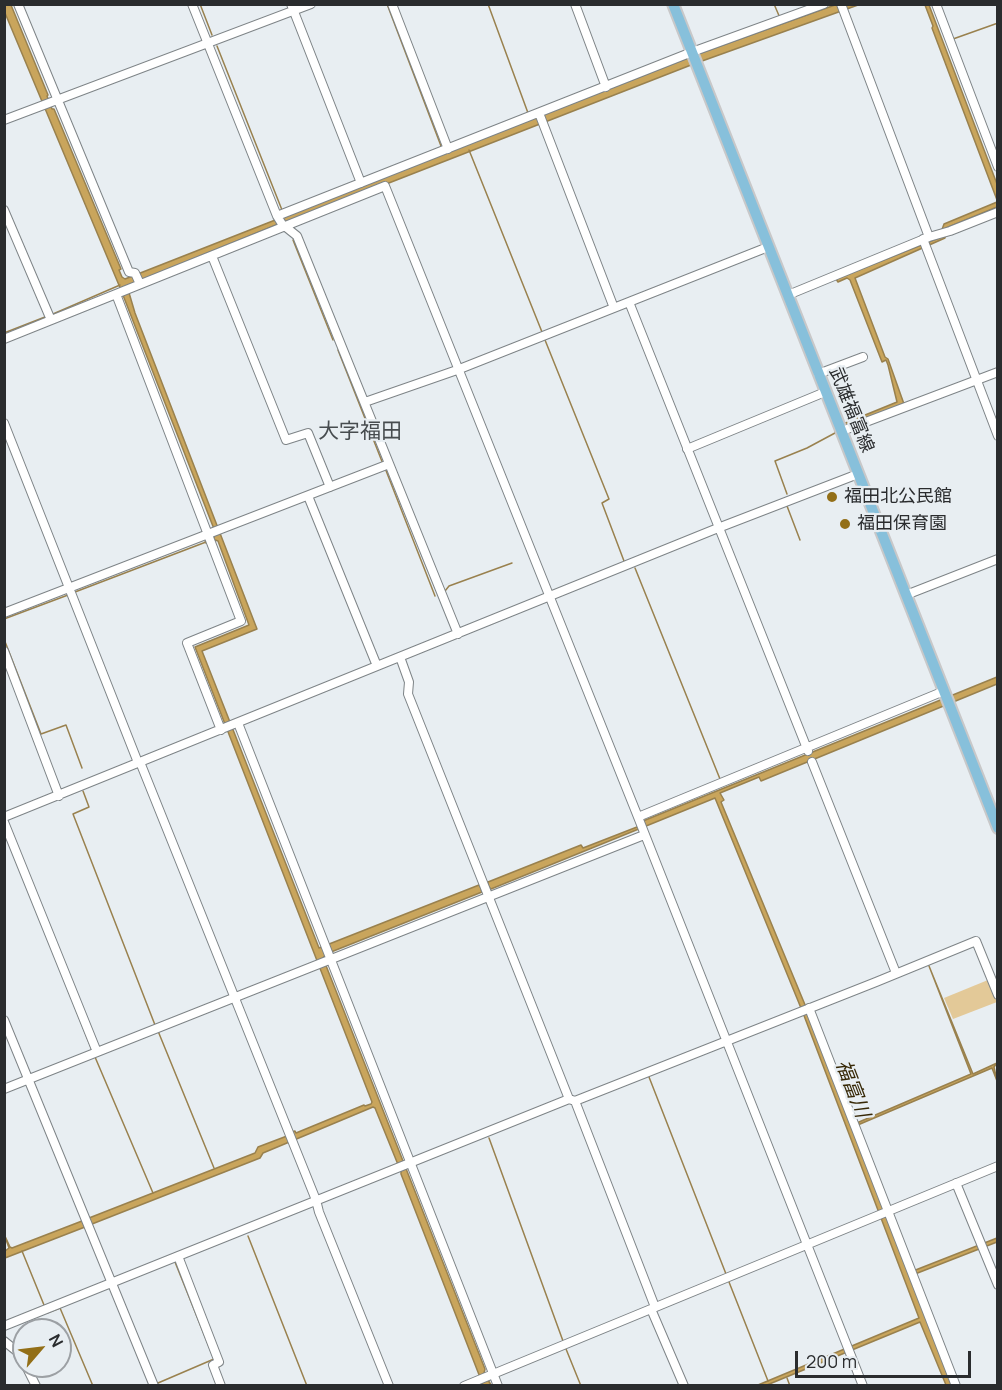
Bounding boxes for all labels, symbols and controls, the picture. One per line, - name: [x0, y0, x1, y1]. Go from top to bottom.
- street label: 武雄福富線: [824, 364, 878, 456]
- district label: 大字福田: [318, 419, 402, 445]
- place label: 福田北公民館: [844, 486, 952, 508]
- marker: 福田北公民館: [825, 490, 839, 504]
- place label: 福田保育園: [857, 513, 947, 535]
- marker: 福田保育園: [838, 517, 852, 531]
- water label: 福富川: [830, 1057, 874, 1121]
- north arrow: [12, 1318, 72, 1378]
- text: N: [44, 1330, 69, 1351]
- scale bar: [798, 1339, 974, 1377]
- text: 200 m: [806, 1349, 857, 1373]

